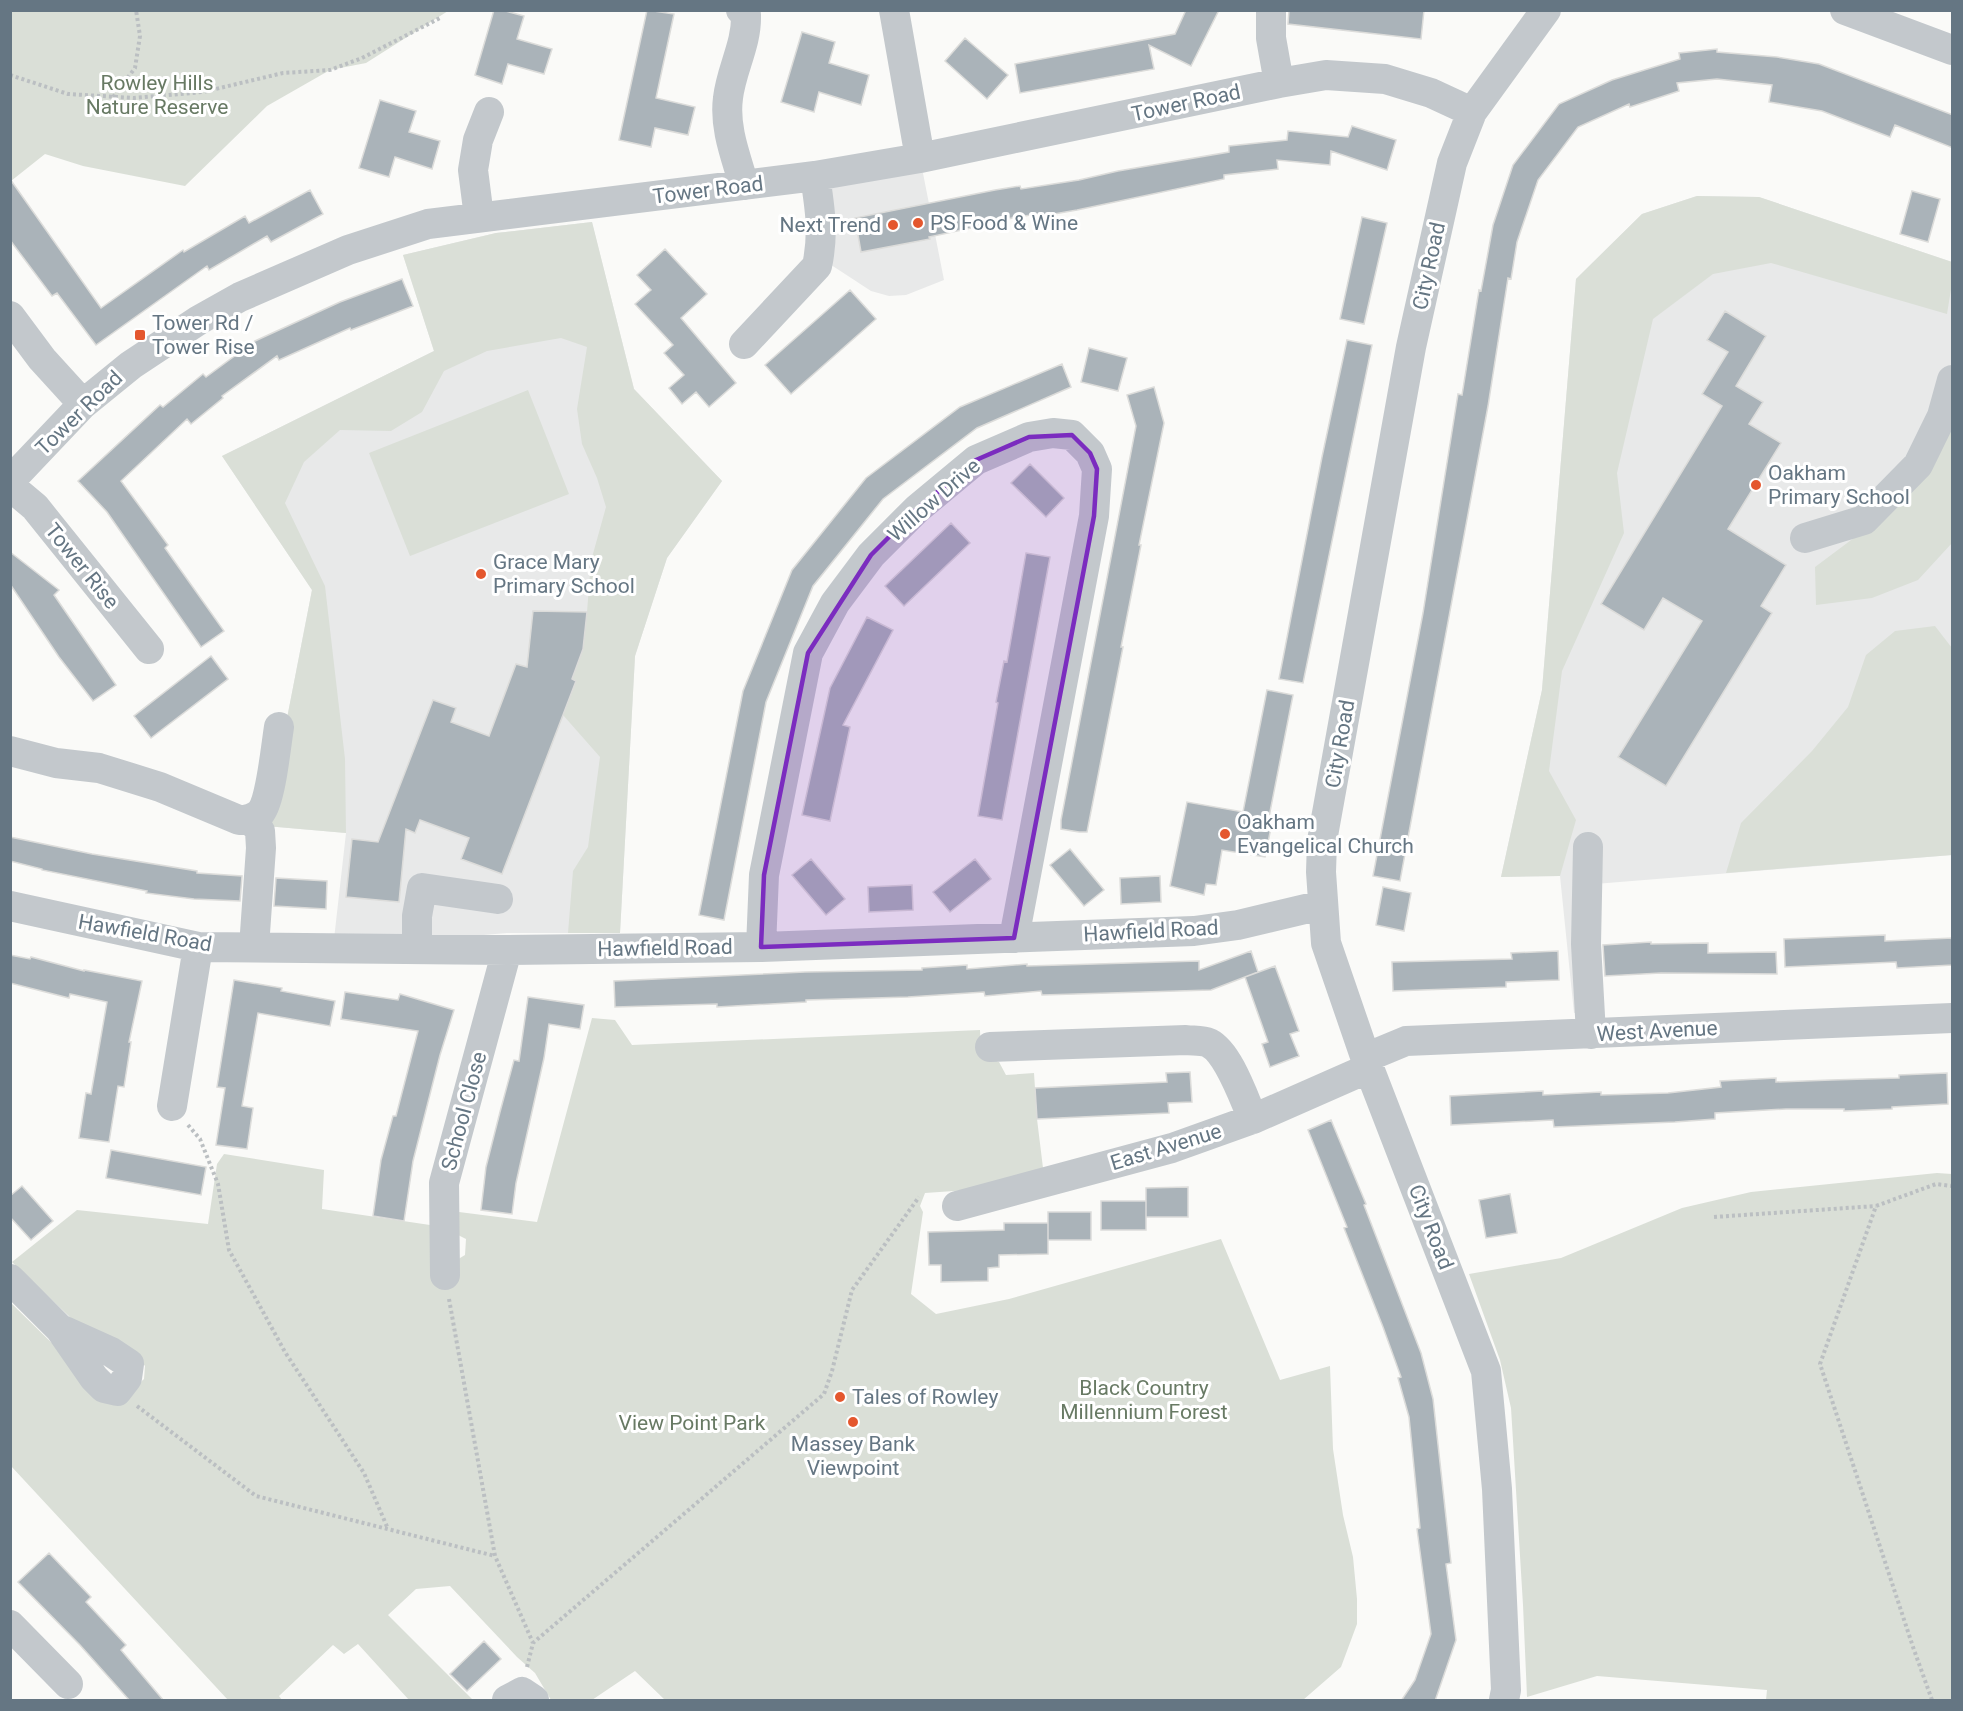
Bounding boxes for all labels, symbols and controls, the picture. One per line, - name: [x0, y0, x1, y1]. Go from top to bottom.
- park label: Rowley Hills Nature Reserve: [86, 71, 228, 119]
- street label: Tower Road: [1129, 80, 1243, 126]
- street label: Tower Road: [651, 171, 765, 209]
- place label: PS Food & Wine: [930, 211, 1078, 235]
- place label: Next Trend: [780, 213, 881, 237]
- marker: PS Food & Wine: [911, 216, 925, 230]
- marker: Next Trend: [886, 218, 900, 232]
- street label: City Road: [1408, 220, 1450, 312]
- place label: Tower Rd / Tower Rise: [152, 311, 255, 359]
- marker: Tower Rd / Tower Rise: [133, 328, 147, 342]
- street label: Tower Road: [31, 366, 127, 460]
- street label: Willow Drive: [883, 454, 985, 546]
- place label: Oakham Primary School: [1768, 461, 1910, 509]
- marker: Oakham Primary School: [1749, 478, 1763, 492]
- street label: Tower Rise: [40, 519, 124, 613]
- place label: Grace Mary Primary School: [493, 550, 635, 598]
- marker: Grace Mary Primary School: [474, 567, 488, 581]
- street label: City Road: [1320, 698, 1360, 790]
- place label: Oakham Evangelical Church: [1237, 810, 1414, 858]
- marker: Oakham Evangelical Church: [1218, 827, 1232, 841]
- street label: Hawfield Road: [76, 909, 214, 957]
- street label: Hawfield Road: [1083, 915, 1219, 947]
- street label: Hawfield Road: [597, 935, 733, 961]
- street label: West Avenue: [1596, 1016, 1718, 1046]
- street label: School Close: [437, 1049, 491, 1173]
- street label: East Avenue: [1108, 1119, 1224, 1175]
- street label: City Road: [1404, 1181, 1458, 1273]
- park label: Black Country Millennium Forest: [1060, 1376, 1228, 1424]
- place label: Tales of Rowley: [852, 1385, 998, 1409]
- marker: Tales of Rowley: [833, 1390, 847, 1404]
- park label: View Point Park: [619, 1411, 766, 1435]
- marker: Massey Bank Viewpoint: [846, 1415, 860, 1429]
- place label: Massey Bank Viewpoint: [791, 1432, 916, 1480]

